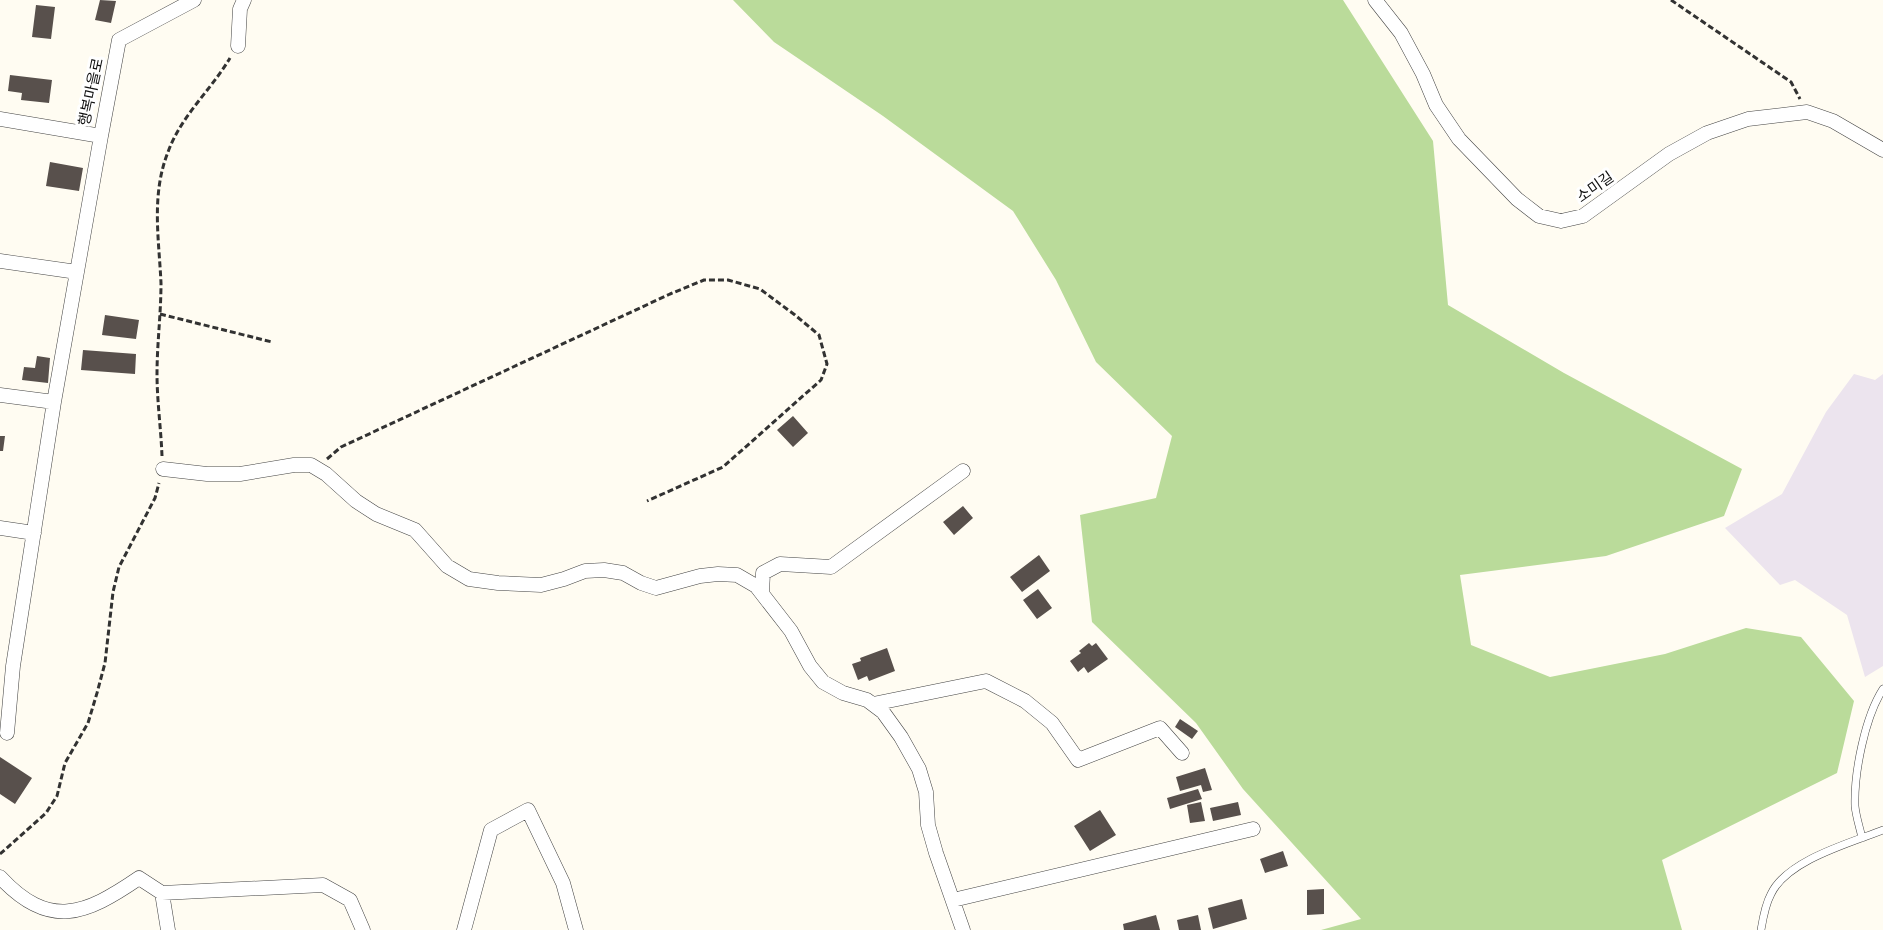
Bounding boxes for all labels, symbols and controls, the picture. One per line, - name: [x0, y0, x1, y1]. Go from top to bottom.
- street label: 행복마을로: [75, 56, 107, 128]
- street label: 소미길: [1573, 168, 1617, 206]

